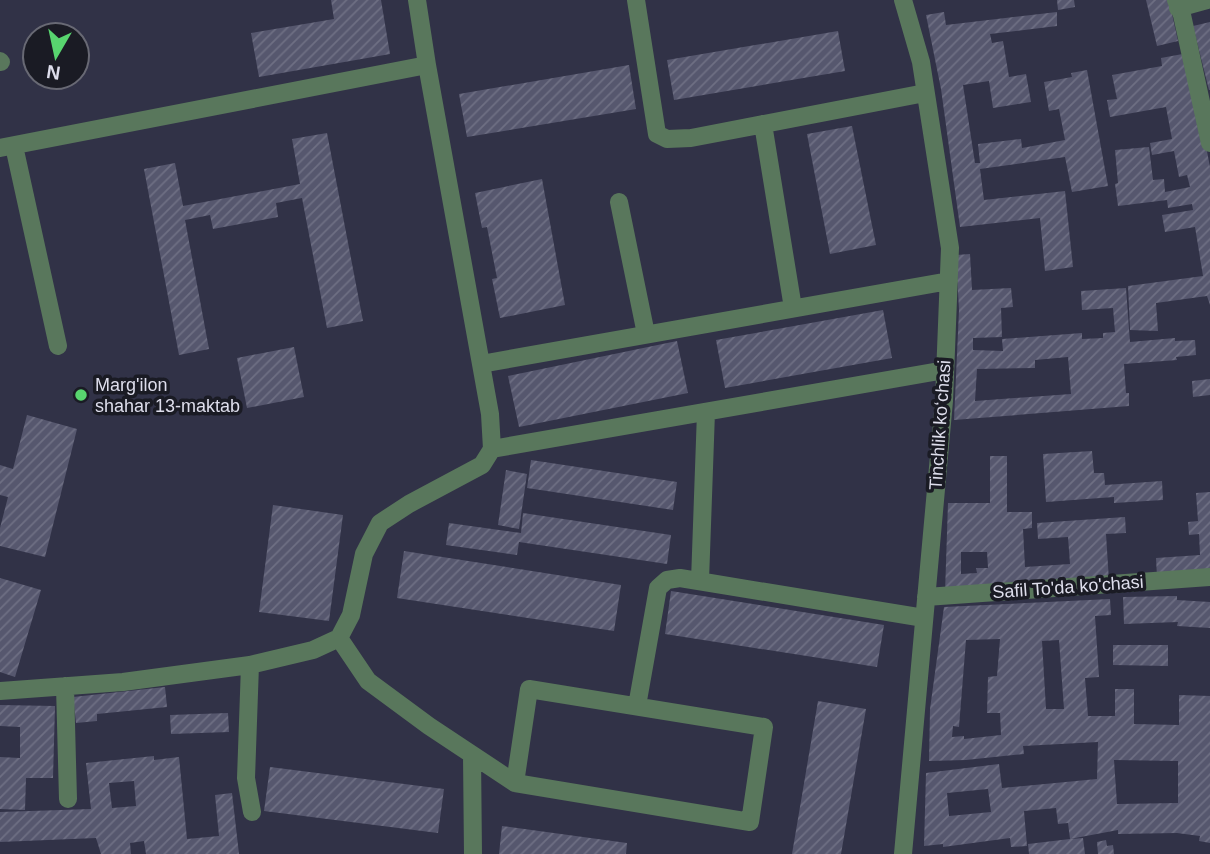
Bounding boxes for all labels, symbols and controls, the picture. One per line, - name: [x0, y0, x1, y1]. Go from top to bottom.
- north arrow: [21, 21, 91, 91]
- text: N: [45, 61, 62, 84]
- street label: Tinchlik koʻchasi: [925, 359, 955, 491]
- place label: Marg'ilon shahar 13-maktab: [95, 375, 240, 416]
- marker: Marg'ilon shahar 13-maktab: [73, 387, 89, 403]
- street label: Safil To'da ko'chasi: [992, 572, 1144, 602]

